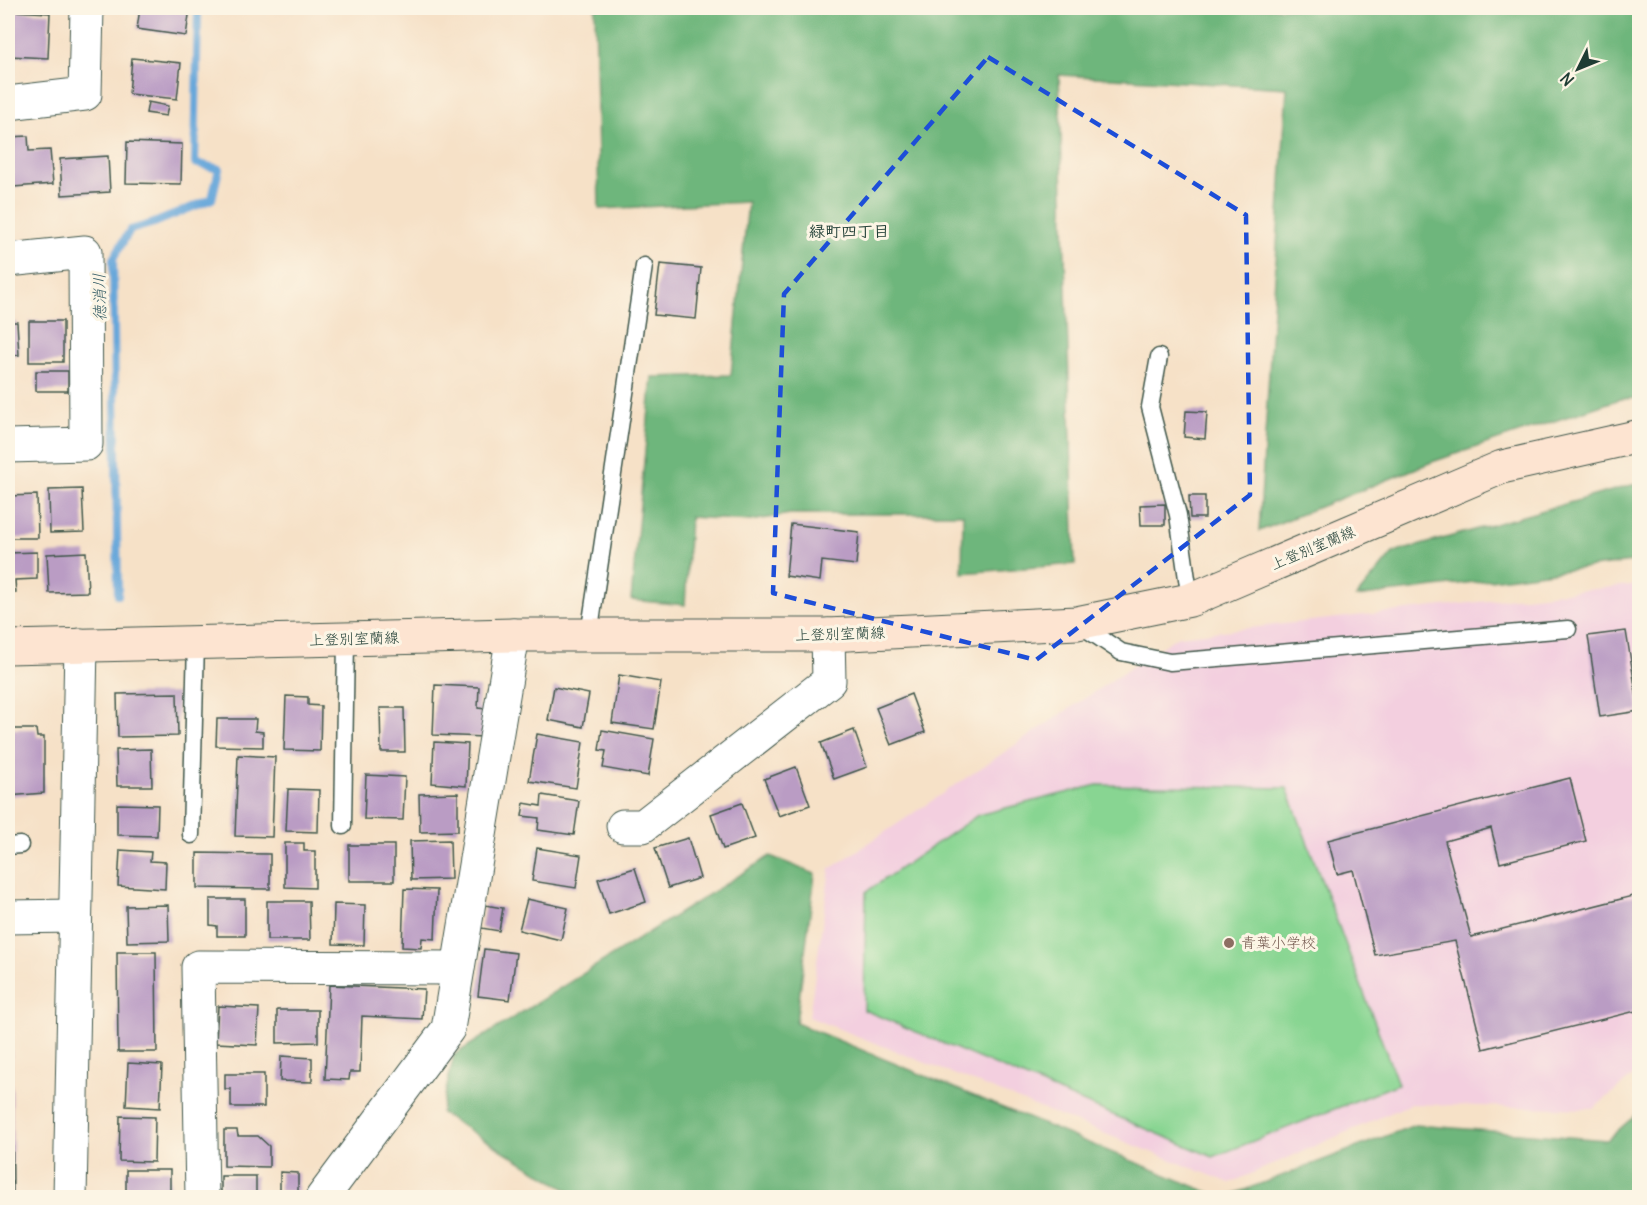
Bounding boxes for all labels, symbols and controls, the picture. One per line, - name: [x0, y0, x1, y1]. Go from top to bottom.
- north arrow: [1548, 39, 1608, 99]
- text: N: [1556, 68, 1578, 90]
- district label: 緑町四丁目: [809, 221, 889, 241]
- water label: 徳消川: [89, 273, 109, 321]
- street label: 上登別室蘭線: [1268, 521, 1358, 574]
- street label: 上登別室蘭線: [795, 622, 885, 645]
- street label: 上登別室蘭線: [309, 627, 399, 650]
- place label: 青葉小学校: [1241, 933, 1316, 952]
- marker: 青葉小学校: [1222, 936, 1236, 950]

